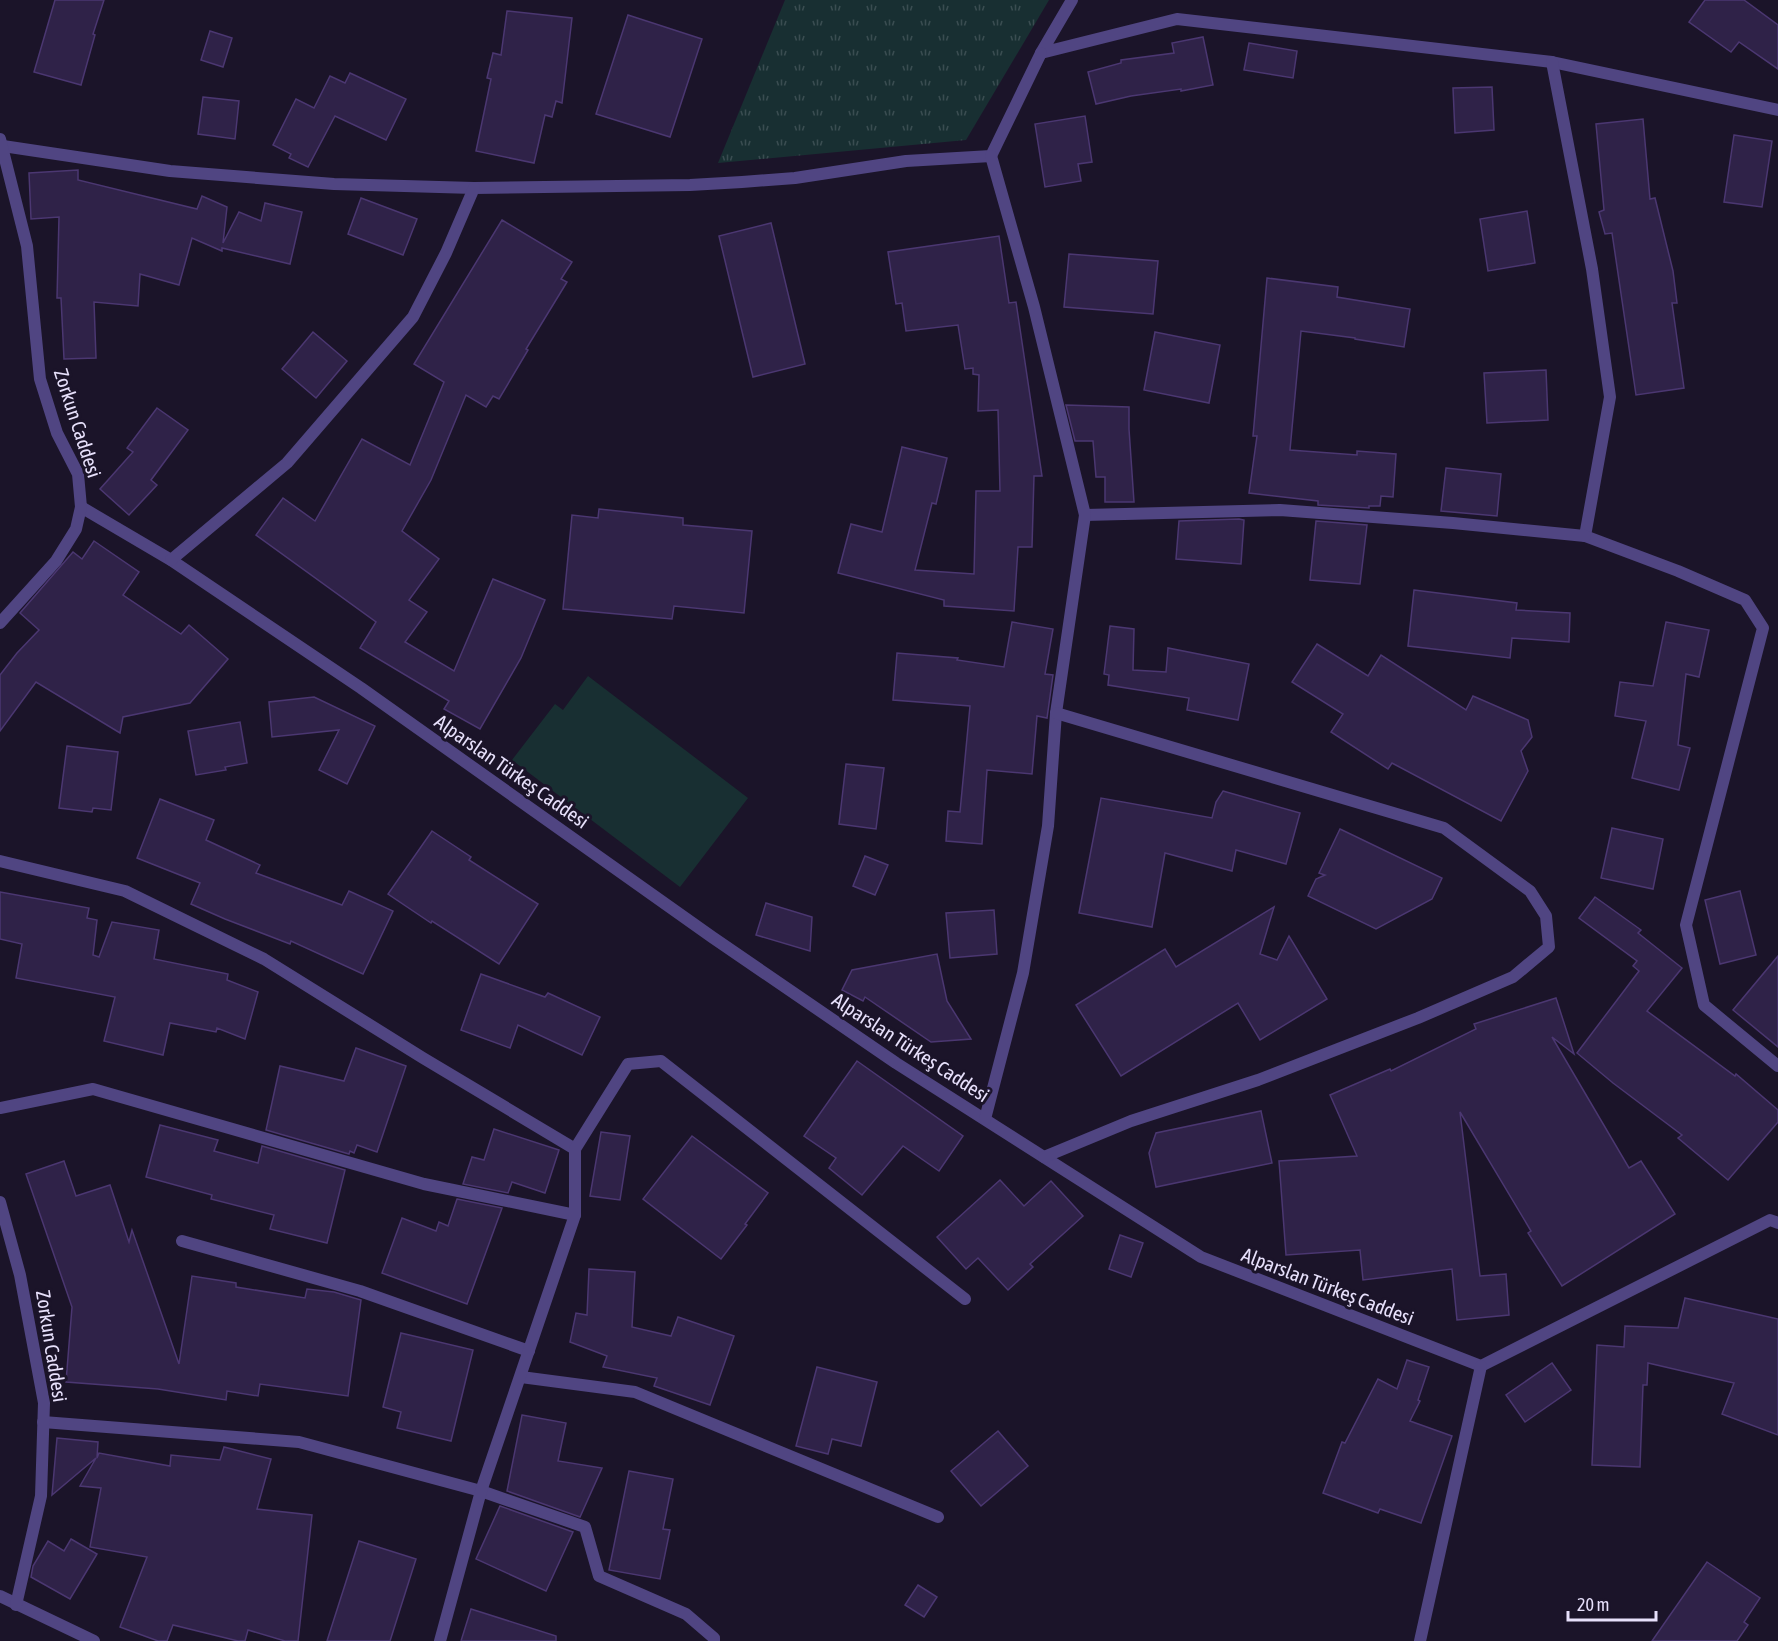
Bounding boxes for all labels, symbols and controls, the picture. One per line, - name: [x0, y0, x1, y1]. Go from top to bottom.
- street label: Zorkun Caddesi: [50, 366, 106, 480]
- street label: Alparslan Türkeş Caddesi: [431, 709, 593, 833]
- street label: Alparslan Türkeş Caddesi: [828, 988, 994, 1106]
- street label: Alparslan Türkeş Caddesi: [1239, 1243, 1417, 1329]
- street label: Zorkun Caddesi: [32, 1288, 72, 1404]
- scale bar: [1568, 1584, 1656, 1622]
- text: 20 m: [1577, 1594, 1609, 1615]

